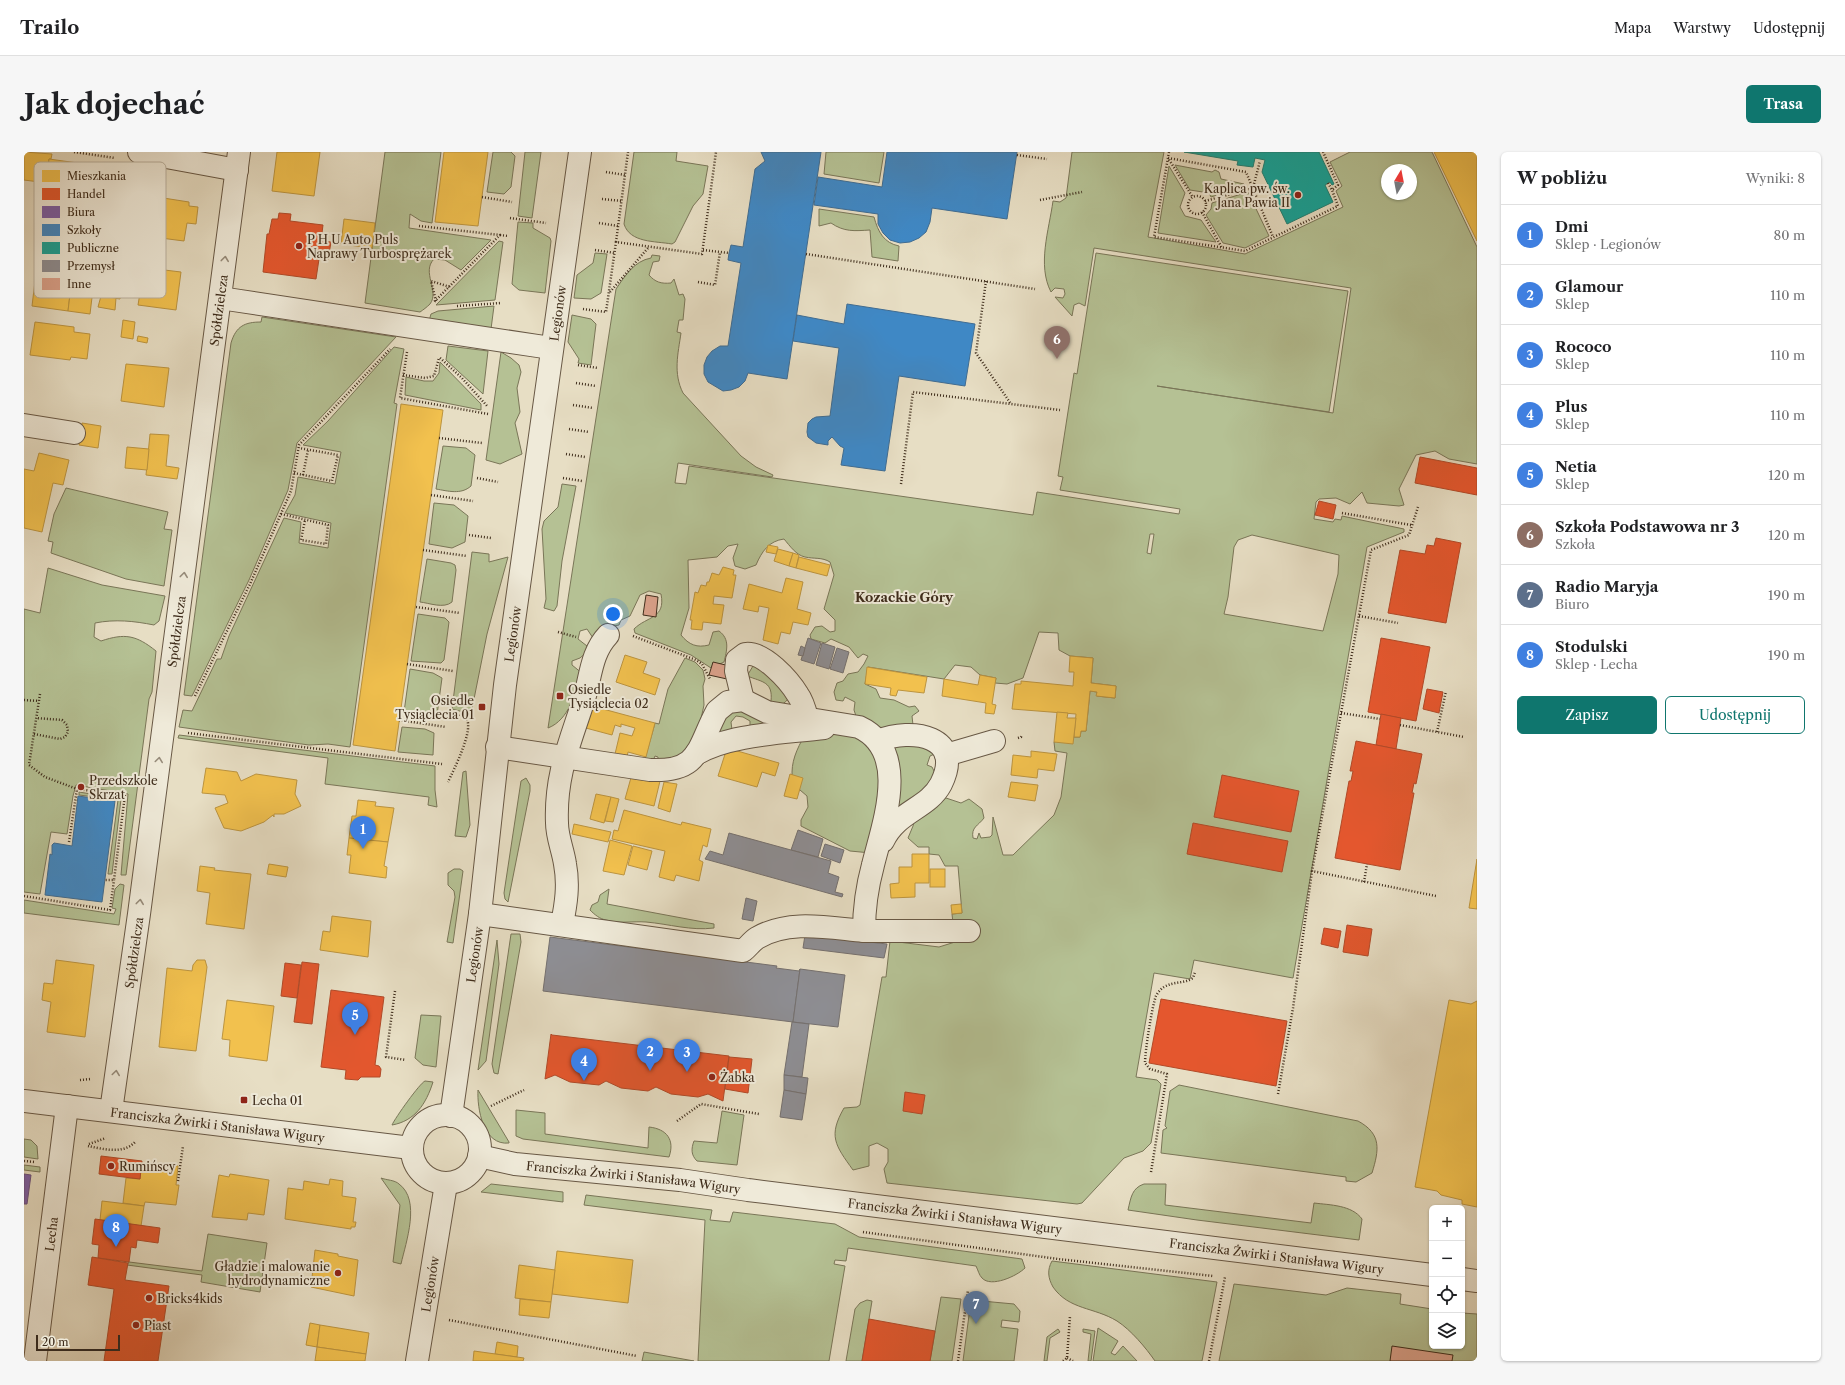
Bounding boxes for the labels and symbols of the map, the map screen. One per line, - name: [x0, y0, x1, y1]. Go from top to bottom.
- legend: [34, 162, 166, 298]
- north arrow: [1381, 164, 1417, 200]
- text: Mieszkania: [67, 169, 126, 183]
- place label: Kaplica pw. św. Jana Pawia II: [1204, 181, 1290, 210]
- text: Handel: [67, 187, 106, 201]
- marker: Kaplica pw. św. Jana Pawia II: [1293, 190, 1303, 200]
- text: Biura: [67, 205, 95, 219]
- text: Szkoły: [67, 223, 102, 237]
- place label: P H U Auto Puls Naprawy Turbosprężarek: [307, 232, 452, 261]
- text: Publiczne: [67, 241, 119, 255]
- marker: P H U Auto Puls Naprawy Turbosprężarek: [294, 241, 304, 251]
- one-way arrow: [220, 256, 229, 262]
- text: Przemysł: [67, 259, 115, 273]
- street label: Spółdzielcza: [206, 273, 230, 347]
- text: Inne: [67, 277, 91, 291]
- street label: Legionów: [546, 283, 569, 342]
- pin: 6: [1044, 326, 1070, 359]
- one-way arrow: [179, 572, 188, 578]
- district label: Kozackie Góry: [855, 589, 954, 605]
- street label: Spółdzielcza: [164, 594, 188, 668]
- street label: Legionów: [501, 604, 524, 663]
- your location: [603, 604, 623, 624]
- place label: Osiedle Tysiąclecia 02: [568, 682, 649, 711]
- marker: Osiedle Tysiąclecia 02: [555, 691, 565, 701]
- place label: Osiedle Tysiąclecia 01: [395, 693, 474, 722]
- marker: Osiedle Tysiąclecia 01: [477, 702, 487, 712]
- one-way arrow: [154, 756, 163, 763]
- place label: Przedszkole Skrzat: [89, 773, 158, 802]
- marker: Przedszkole Skrzat: [76, 782, 86, 792]
- pin: 1: [350, 816, 376, 849]
- one-way arrow: [136, 899, 145, 905]
- street label: Spółdzielcza: [121, 915, 146, 989]
- street label: Legionów: [463, 925, 486, 984]
- pin: 5: [342, 1002, 368, 1035]
- pin: 2: [637, 1038, 663, 1071]
- pin: 3: [674, 1039, 700, 1072]
- pin: 4: [571, 1048, 597, 1081]
- one-way arrow: [111, 1069, 120, 1076]
- place label: Żabka: [720, 1069, 755, 1085]
- marker: Żabka: [707, 1072, 717, 1082]
- place label: Lecha 01: [252, 1093, 302, 1108]
- marker: Lecha 01: [239, 1095, 249, 1105]
- street label: Franciszka Żwirki i Stanisława Wigury: [110, 1104, 326, 1145]
- street label: Franciszka Żwirki i Stanisława Wigury: [525, 1158, 742, 1196]
- place label: Rumińscy: [119, 1159, 176, 1174]
- marker: Rumińscy: [106, 1161, 116, 1171]
- street label: Franciszka Żwirki i Stanisława Wigury: [847, 1195, 1063, 1237]
- pin: 8: [103, 1214, 129, 1247]
- street label: Lecha: [41, 1215, 61, 1252]
- street label: Franciszka Żwirki i Stanisława Wigury: [1169, 1235, 1385, 1276]
- street label: Legionów: [418, 1254, 442, 1313]
- place label: Gładzie i malowanie hydrodynamiczne: [215, 1259, 330, 1288]
- marker: Gładzie i malowanie hydrodynamiczne: [333, 1268, 343, 1278]
- place label: Bricks4kids: [157, 1291, 223, 1306]
- pin: 7: [963, 1291, 989, 1324]
- marker: Bricks4kids: [144, 1293, 154, 1303]
- place label: Piast: [144, 1318, 172, 1333]
- marker: Piast: [131, 1320, 141, 1330]
- scale bar: [36, 1333, 120, 1352]

